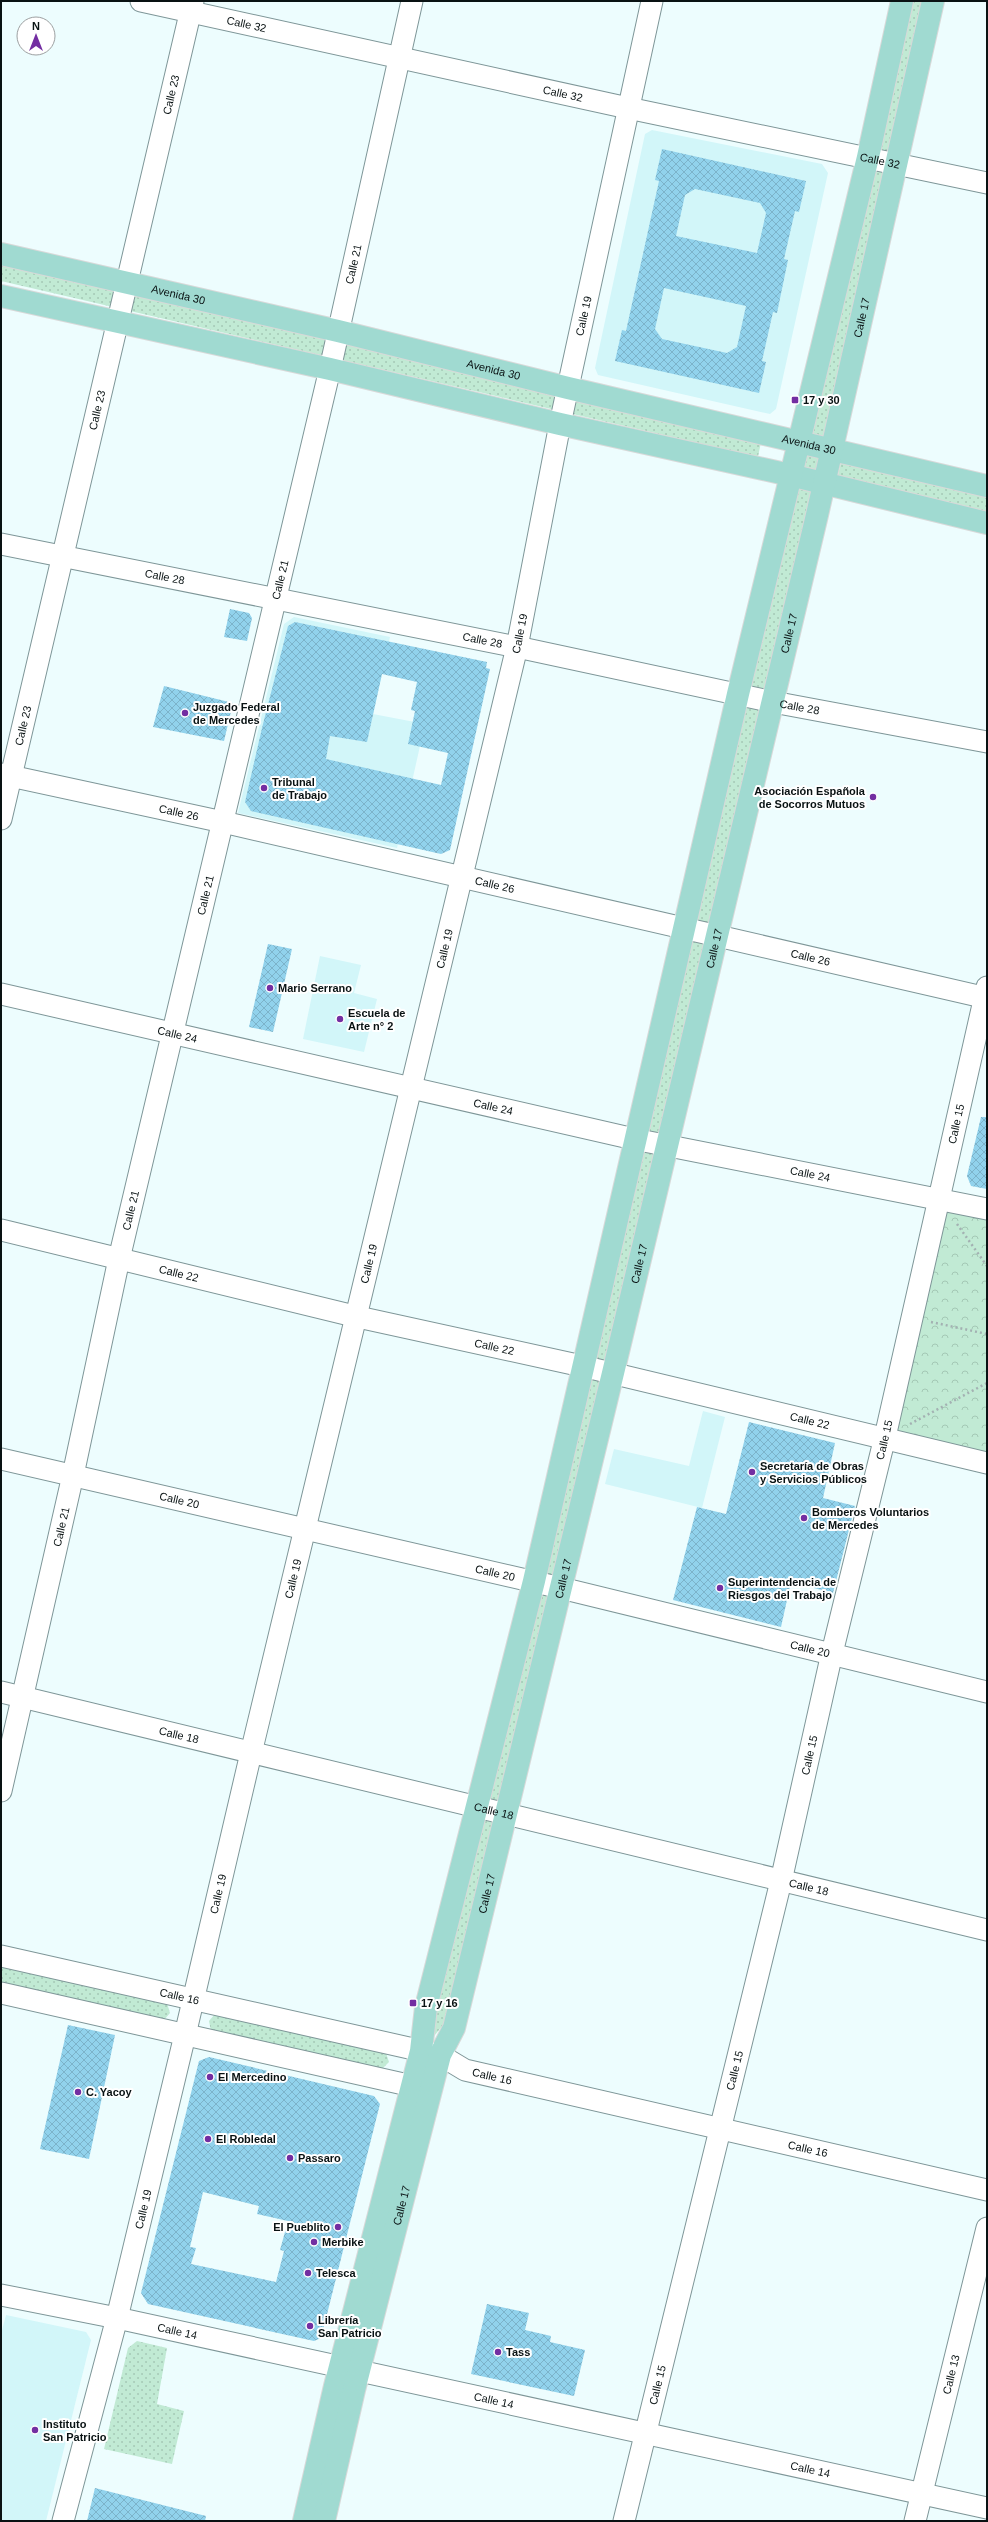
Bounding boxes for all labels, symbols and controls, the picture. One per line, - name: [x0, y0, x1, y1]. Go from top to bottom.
- street label: Calle 32: [225, 14, 268, 34]
- north arrow: [16, 16, 56, 56]
- text: N: [32, 20, 40, 32]
- street label: Calle 23: [161, 74, 181, 116]
- street label: Calle 32: [542, 84, 584, 104]
- street label: Calle 32: [859, 151, 901, 171]
- street label: Calle 21: [343, 243, 364, 285]
- street label: Avenida 30: [150, 283, 207, 307]
- street label: Calle 19: [573, 295, 594, 337]
- street label: Calle 17: [851, 297, 872, 339]
- street label: Avenida 30: [466, 357, 522, 382]
- street label: Calle 23: [87, 389, 107, 431]
- place label: 17 y 30: [803, 394, 840, 406]
- marker: 17 y 30: [790, 395, 800, 405]
- street label: Avenida 30: [781, 432, 837, 456]
- street label: Calle 21: [270, 559, 291, 601]
- street label: Calle 28: [144, 567, 186, 587]
- street label: Calle 17: [778, 612, 799, 654]
- street label: Calle 19: [510, 613, 529, 655]
- street label: Calle 28: [462, 630, 503, 650]
- street label: Calle 28: [779, 697, 820, 717]
- place label: Juzgado Federal de Mercedes: [193, 701, 280, 726]
- street label: Calle 23: [12, 704, 33, 747]
- marker: Juzgado Federal de Mercedes: [180, 708, 190, 718]
- place label: Tribunal de Trabajo: [272, 776, 327, 801]
- marker: Tribunal de Trabajo: [259, 783, 269, 793]
- place label: Asociación Española de Socorros Mutuos: [754, 785, 866, 810]
- marker: Asociación Española de Socorros Mutuos: [868, 792, 878, 802]
- street label: Calle 26: [158, 802, 200, 823]
- street label: Calle 21: [195, 874, 216, 916]
- street label: Calle 26: [474, 874, 516, 895]
- street label: Calle 17: [703, 927, 724, 970]
- street label: Calle 19: [434, 928, 455, 970]
- street label: Calle 26: [789, 947, 832, 968]
- place label: Mario Serrano: [278, 982, 352, 994]
- marker: Mario Serrano: [265, 983, 275, 993]
- place label: Escuela de Arte n° 2: [348, 1007, 405, 1032]
- marker: Escuela de Arte n° 2: [335, 1014, 345, 1024]
- street label: Calle 24: [156, 1024, 198, 1045]
- street label: Calle 24: [472, 1096, 514, 1117]
- street label: Calle 15: [946, 1103, 966, 1145]
- street label: Calle 24: [789, 1164, 831, 1184]
- street label: Calle 21: [120, 1189, 141, 1231]
- street label: Calle 19: [358, 1243, 379, 1285]
- street label: Calle 17: [628, 1243, 649, 1285]
- street label: Calle 22: [158, 1263, 200, 1284]
- street label: Calle 22: [473, 1337, 515, 1357]
- street label: Calle 22: [789, 1410, 831, 1431]
- street label: Calle 15: [874, 1419, 895, 1461]
- place label: Secretaría de Obras y Servicios Públicos: [760, 1460, 867, 1485]
- marker: Secretaría de Obras y Servicios Públicos: [747, 1467, 757, 1477]
- street label: Calle 20: [158, 1490, 200, 1510]
- street label: Calle 21: [51, 1506, 72, 1548]
- place label: Bomberos Voluntarios de Mercedes: [812, 1506, 929, 1531]
- marker: Bomberos Voluntarios de Mercedes: [799, 1513, 809, 1523]
- street label: Calle 19: [282, 1558, 303, 1600]
- street label: Calle 17: [552, 1558, 574, 1600]
- street label: Calle 20: [474, 1562, 516, 1583]
- place label: Superintendencia de Riesgos del Trabajo: [728, 1576, 836, 1601]
- marker: Superintendencia de Riesgos del Trabajo: [715, 1583, 725, 1593]
- street label: Calle 20: [789, 1638, 831, 1659]
- street label: Calle 18: [158, 1724, 200, 1746]
- street label: Calle 15: [799, 1734, 819, 1776]
- street label: Calle 18: [473, 1800, 515, 1822]
- street label: Calle 19: [208, 1873, 228, 1915]
- street label: Calle 17: [476, 1873, 497, 1915]
- street label: Calle 18: [788, 1876, 830, 1898]
- street label: Calle 16: [158, 1986, 201, 2007]
- place label: 17 y 16: [421, 1997, 458, 2009]
- marker: 17 y 16: [408, 1998, 418, 2008]
- street label: Calle 15: [724, 2049, 745, 2091]
- street label: Calle 16: [471, 2066, 513, 2087]
- place label: El Mercedino: [218, 2071, 287, 2083]
- marker: El Mercedino: [205, 2072, 215, 2082]
- place label: C. Yacoy: [86, 2086, 133, 2098]
- marker: C. Yacoy: [73, 2087, 83, 2097]
- place label: El Robledal: [216, 2133, 276, 2145]
- marker: El Robledal: [203, 2134, 213, 2144]
- street label: Calle 16: [787, 2138, 829, 2159]
- place label: Passaro: [298, 2152, 341, 2164]
- marker: Passaro: [285, 2153, 295, 2163]
- street label: Calle 17: [391, 2184, 412, 2226]
- street label: Calle 19: [133, 2188, 154, 2230]
- place label: El Pueblito: [273, 2221, 330, 2233]
- marker: El Pueblito: [333, 2222, 343, 2232]
- place label: Merbike: [322, 2236, 364, 2248]
- marker: Merbike: [309, 2237, 319, 2247]
- place label: Telesca: [316, 2267, 356, 2279]
- marker: Telesca: [303, 2268, 313, 2278]
- place label: Librería San Patricio: [318, 2314, 382, 2339]
- street label: Calle 14: [156, 2321, 198, 2341]
- marker: Librería San Patricio: [305, 2321, 315, 2331]
- place label: Tass: [506, 2346, 530, 2358]
- marker: Tass: [493, 2347, 503, 2357]
- street label: Calle 13: [940, 2353, 962, 2395]
- street label: Calle 15: [647, 2364, 668, 2406]
- street label: Calle 14: [473, 2390, 515, 2410]
- place label: Instituto San Patricio: [43, 2418, 107, 2443]
- marker: Instituto San Patricio: [30, 2425, 40, 2435]
- street label: Calle 14: [789, 2459, 831, 2480]

